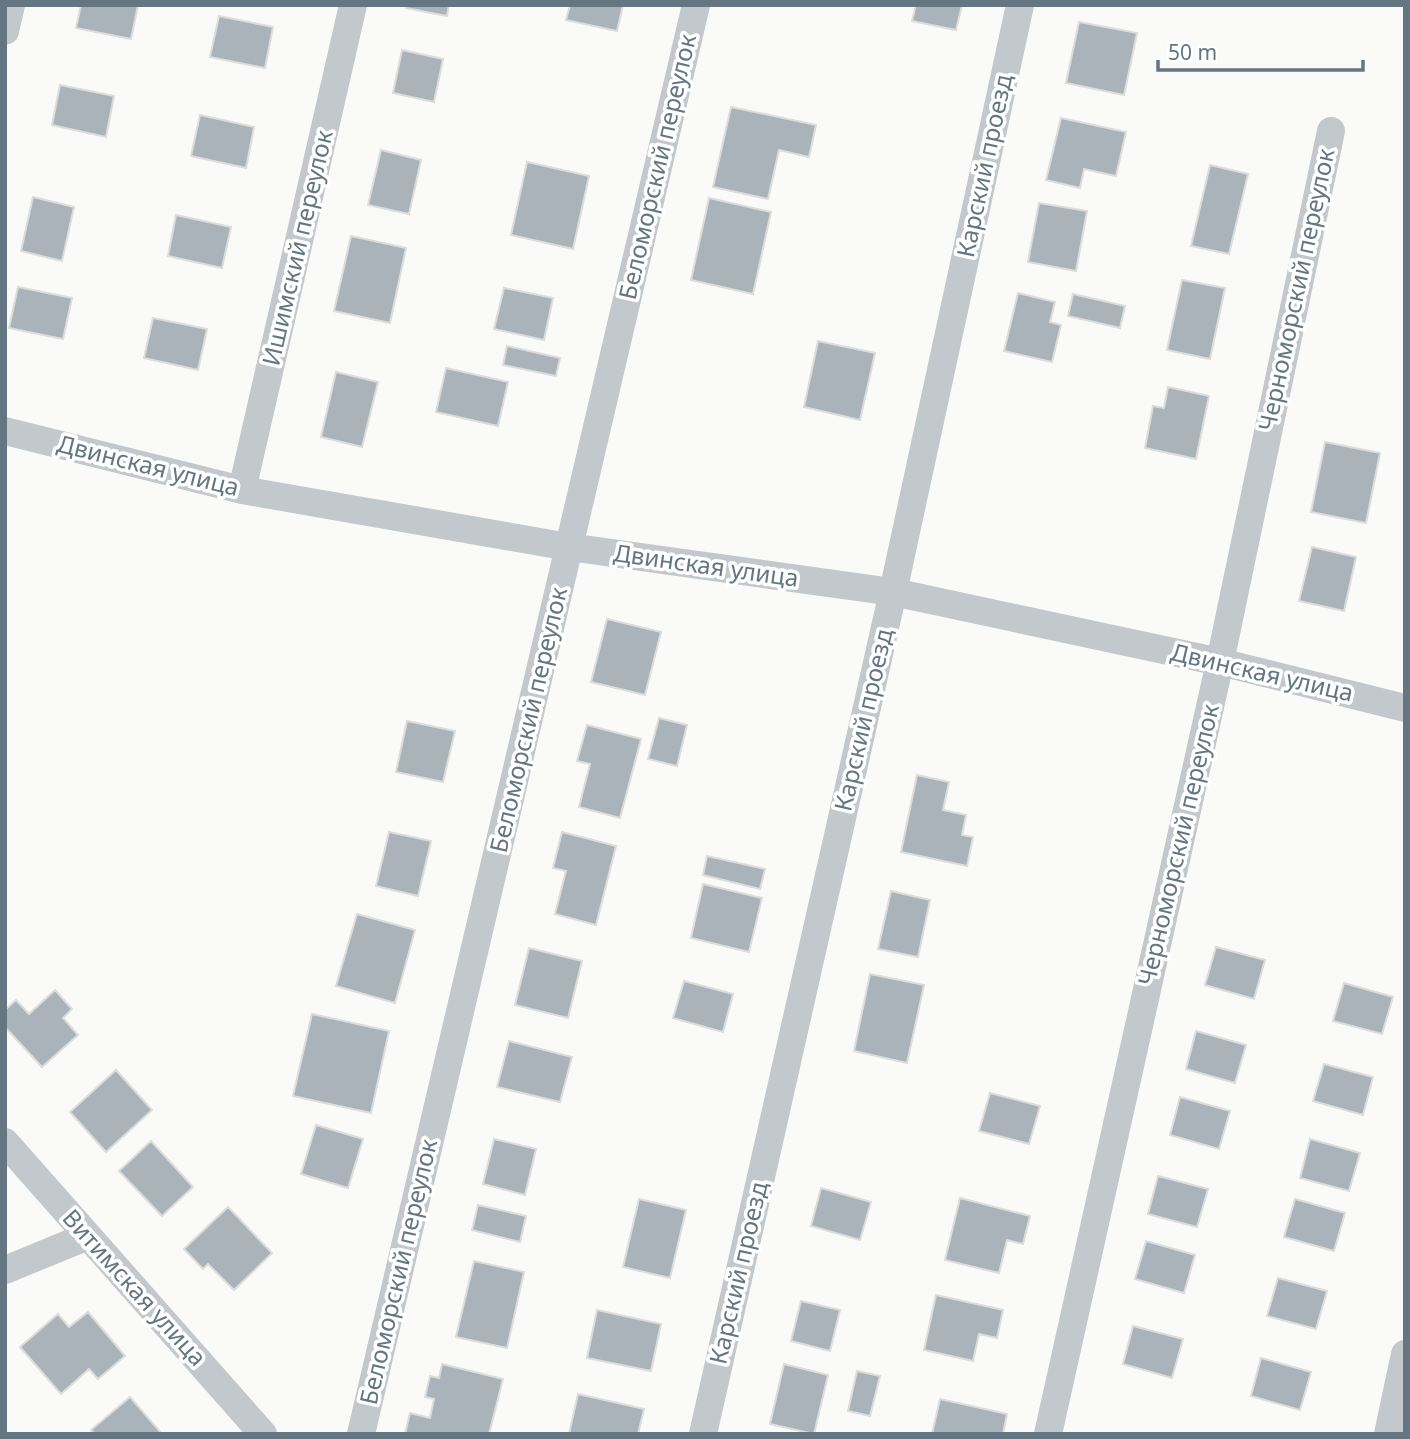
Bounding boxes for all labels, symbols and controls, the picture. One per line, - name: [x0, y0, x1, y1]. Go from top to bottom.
- scale bar: [1158, 28, 1363, 72]
- street label: Беломорский переулок: [610, 31, 703, 302]
- text: 50 m: [1168, 38, 1217, 66]
- street label: Карский проезд: [948, 71, 1019, 260]
- street label: Ишимский переулок: [253, 127, 340, 369]
- street label: Черноморский переулок: [1249, 145, 1342, 434]
- street label: Двинская улица: [54, 426, 243, 503]
- street label: Двинская улица: [612, 535, 801, 594]
- street label: Беломорский переулок: [481, 584, 574, 855]
- street label: Карский проезд: [826, 625, 900, 814]
- street label: Двинская улица: [1168, 635, 1357, 709]
- street label: Черноморский переулок: [1129, 700, 1226, 989]
- street label: Беломорский переулок: [351, 1136, 444, 1407]
- street label: Карский проезд: [701, 1178, 775, 1367]
- street label: Витимская улица: [56, 1201, 214, 1373]

